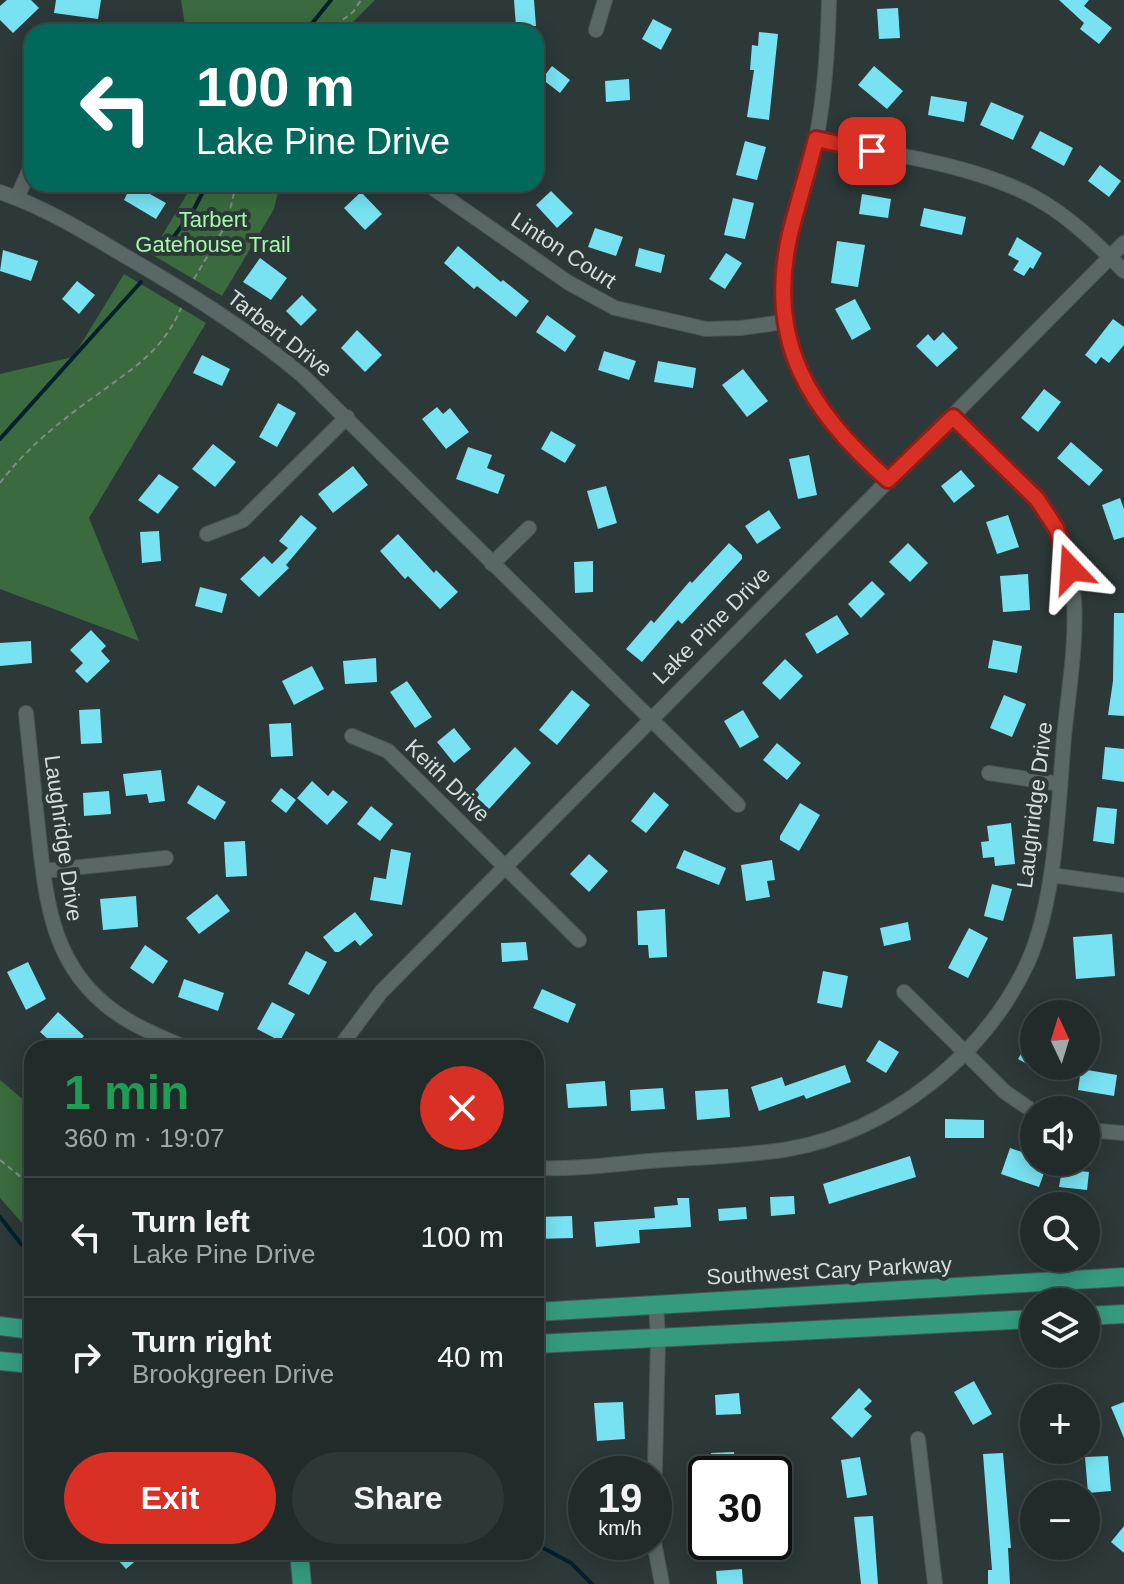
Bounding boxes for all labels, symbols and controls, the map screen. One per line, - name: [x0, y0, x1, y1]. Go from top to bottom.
- text: 100 m: [196, 55, 355, 118]
- icon: left: [64, 56, 168, 160]
- pin: [838, 117, 906, 185]
- text: Lake Pine Drive: [196, 121, 450, 162]
- icon: arrive: [850, 129, 894, 173]
- park label: Tarbert Gatehouse Trail: [135, 207, 291, 257]
- street label: Linton Court: [507, 207, 621, 294]
- street label: Tarbert Drive: [222, 285, 337, 382]
- position arrow: [1029, 527, 1113, 611]
- street label: Lake Pine Drive: [648, 562, 775, 689]
- street label: Laughridge Drive: [1012, 720, 1057, 890]
- street label: Keith Drive: [400, 734, 495, 827]
- street label: Laughridge Drive: [39, 753, 88, 923]
- north arrow: [1020, 1000, 1100, 1080]
- map controls: [1020, 1000, 1100, 1560]
- text: 1 min: [64, 1066, 189, 1119]
- button: close: [420, 1066, 504, 1150]
- button: sound: [1020, 1096, 1100, 1176]
- text: 360 m · 19:07: [64, 1123, 224, 1153]
- button: search: [1020, 1192, 1100, 1272]
- text: Turn left: [132, 1205, 250, 1238]
- icon: left: [64, 1215, 108, 1259]
- text: 100 m: [421, 1220, 504, 1253]
- text: Lake Pine Drive: [132, 1239, 316, 1269]
- street label: Southwest Cary Parkway: [706, 1252, 952, 1289]
- button: layers: [1020, 1288, 1100, 1368]
- text: Turn right: [132, 1325, 271, 1358]
- icon: right: [64, 1335, 108, 1379]
- text: 40 m: [437, 1340, 504, 1373]
- text: Brookgreen Drive: [132, 1359, 334, 1389]
- button: +: [1020, 1384, 1100, 1464]
- button: Exit: [64, 1452, 276, 1544]
- button: Share: [292, 1452, 504, 1544]
- speed limit sign: 30: [688, 1456, 792, 1560]
- text: 19: [598, 1476, 642, 1520]
- button: −: [1020, 1480, 1100, 1560]
- text: km/h: [598, 1517, 642, 1539]

